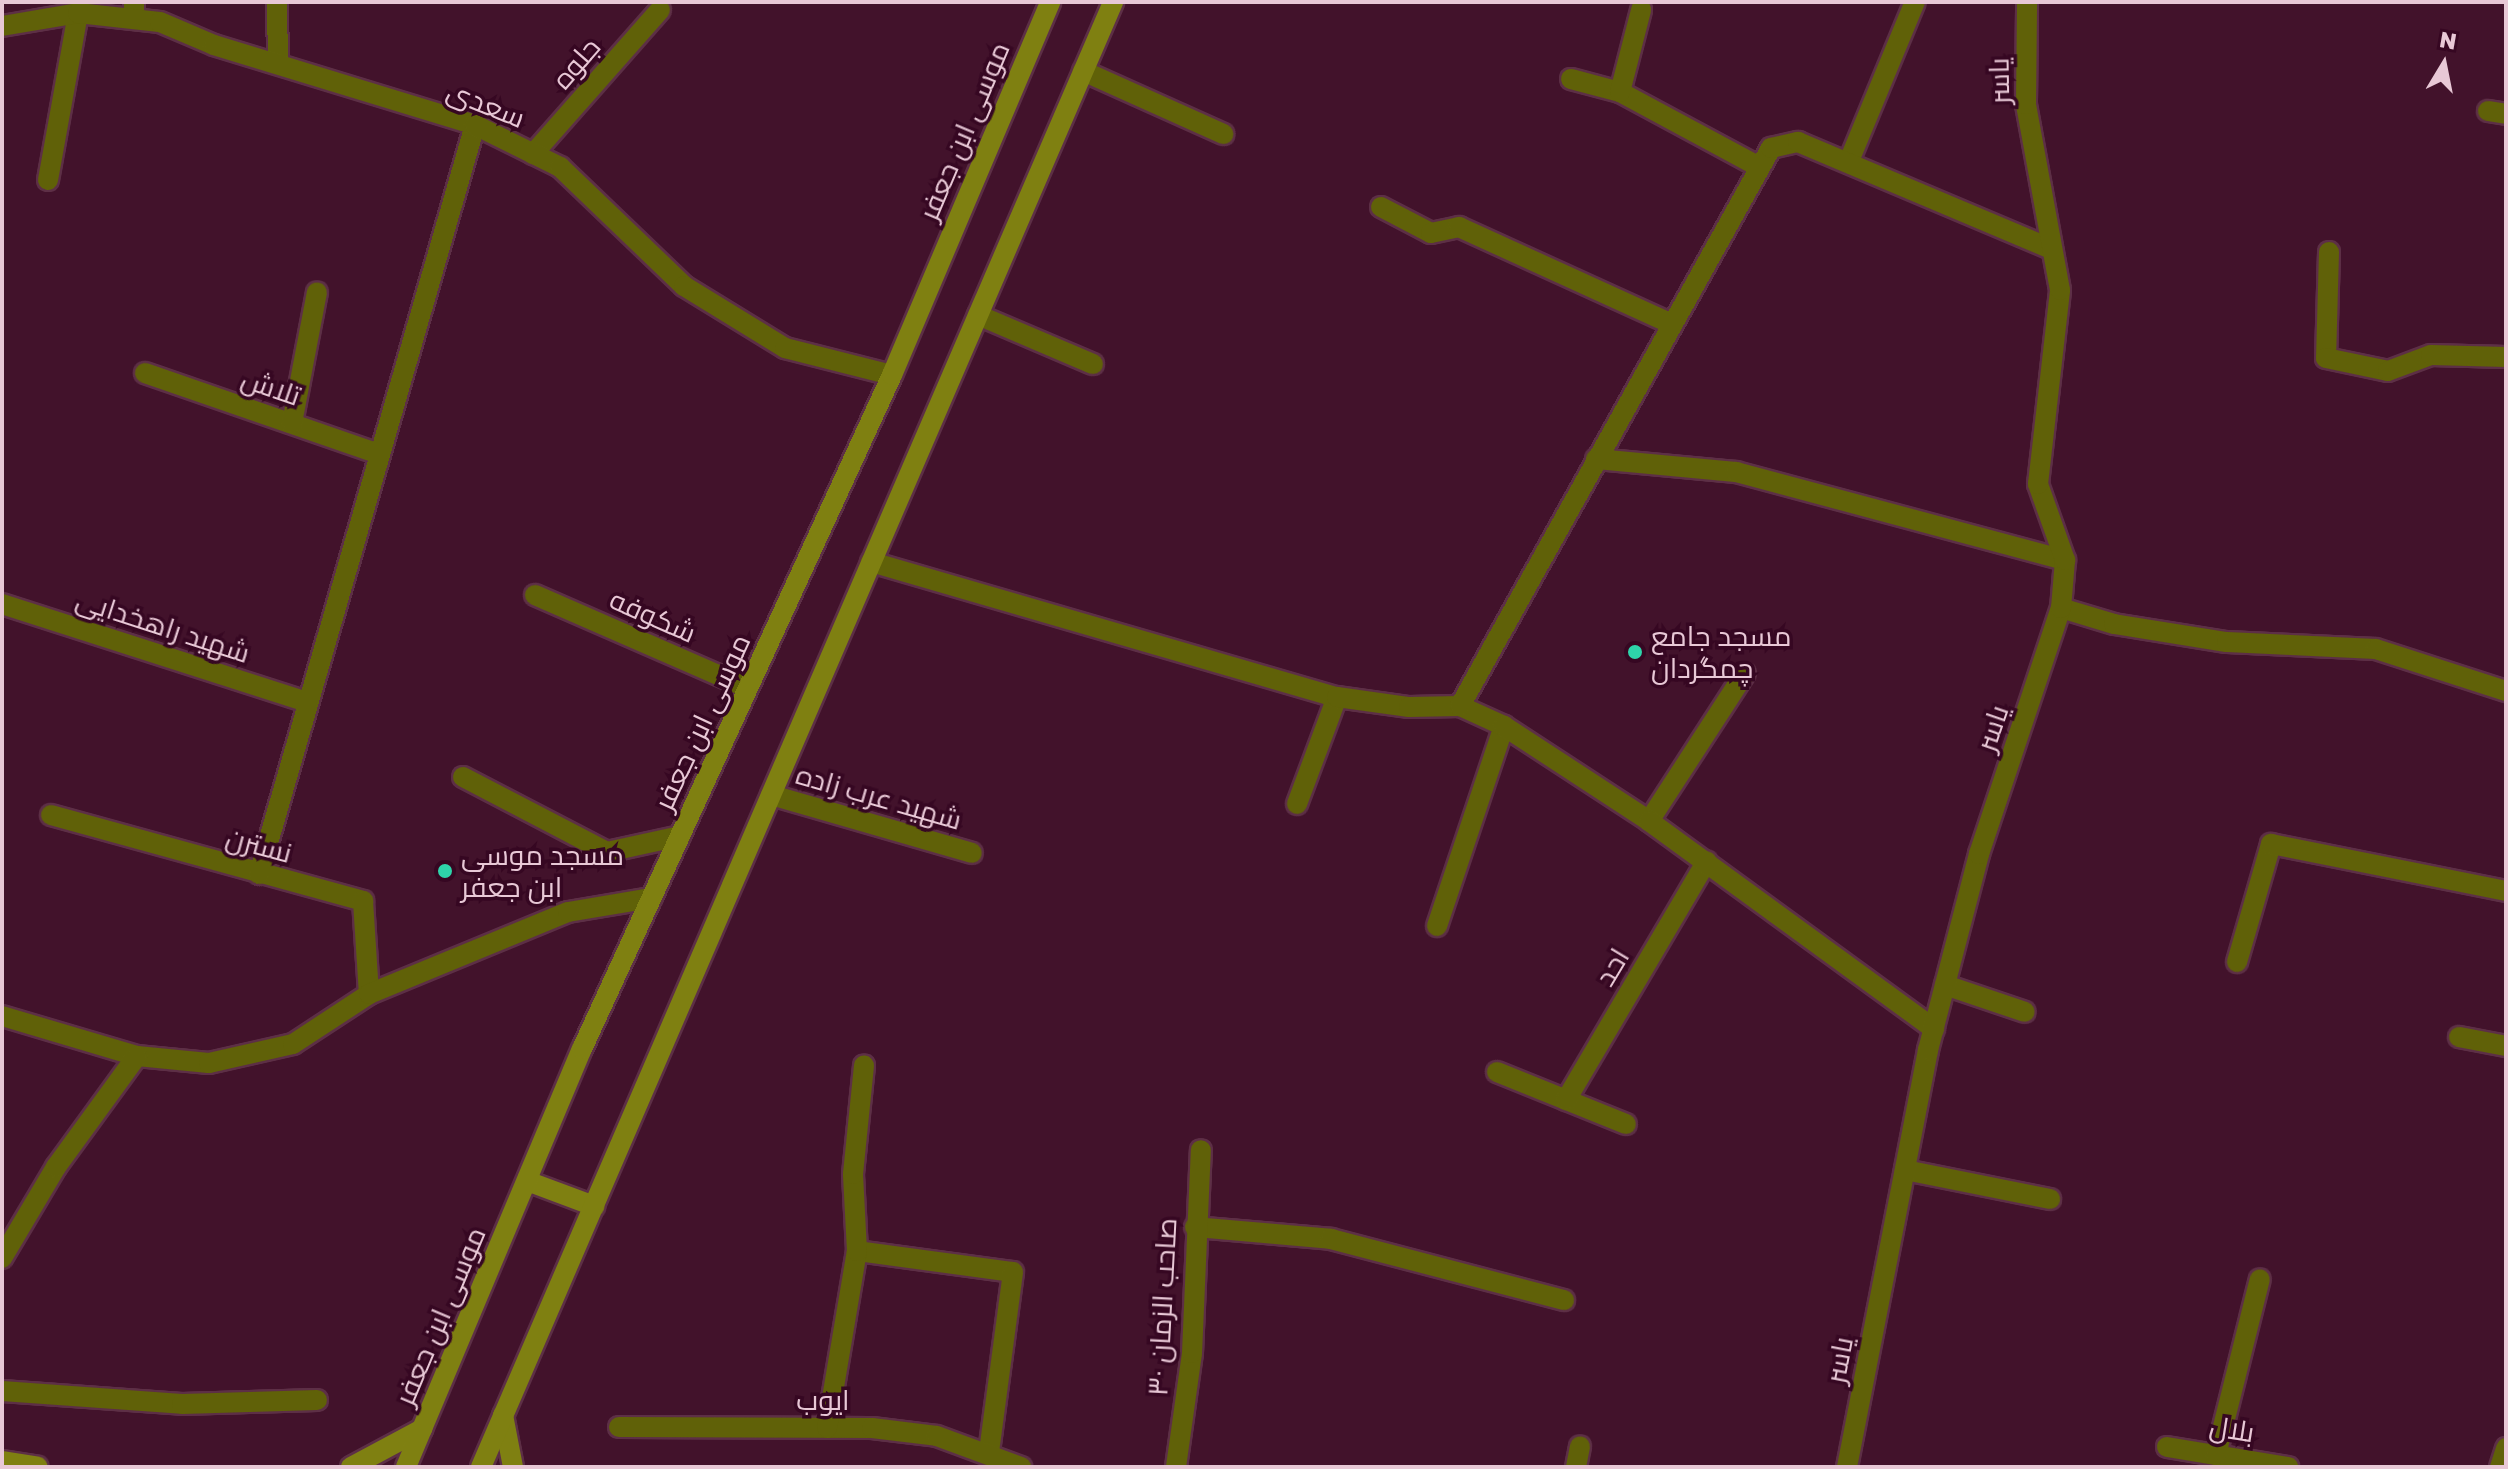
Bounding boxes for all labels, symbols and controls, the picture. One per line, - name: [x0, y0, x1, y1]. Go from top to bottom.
- north arrow: [2404, 24, 2484, 104]
- text: N: [2438, 25, 2459, 55]
- street label: جلوه: [545, 31, 607, 95]
- street label: موسی ابن جعفر: [911, 37, 1017, 225]
- street label: یاسر: [1982, 57, 2016, 105]
- street label: سعدی: [442, 73, 530, 135]
- street label: تلاش: [237, 361, 305, 413]
- street label: شهید راهخدایی: [72, 582, 254, 670]
- street label: شکوفه: [605, 582, 701, 650]
- place label: مسجد جامع چمگردان: [1651, 619, 1791, 685]
- street label: موسی ابن جعفر: [647, 629, 757, 815]
- marker: مسجد جامع چمگردان: [1626, 643, 1644, 661]
- street label: یاسر: [1968, 700, 2016, 756]
- street label: شهید عرب زاده: [792, 757, 966, 837]
- street label: نسترن: [222, 820, 296, 870]
- place label: مسجد موسی ابن جعفر: [461, 838, 624, 904]
- marker: مسجد موسی ابن جعفر: [436, 862, 454, 880]
- street label: احد: [1588, 942, 1636, 992]
- street label: صاحب الزمان ۳۰: [1141, 1217, 1183, 1397]
- street label: موسی ابن جعفر: [387, 1222, 493, 1410]
- street label: یاسر: [1818, 1334, 1860, 1386]
- street label: ایوب: [796, 1383, 850, 1417]
- street label: بلال: [2207, 1409, 2257, 1449]

